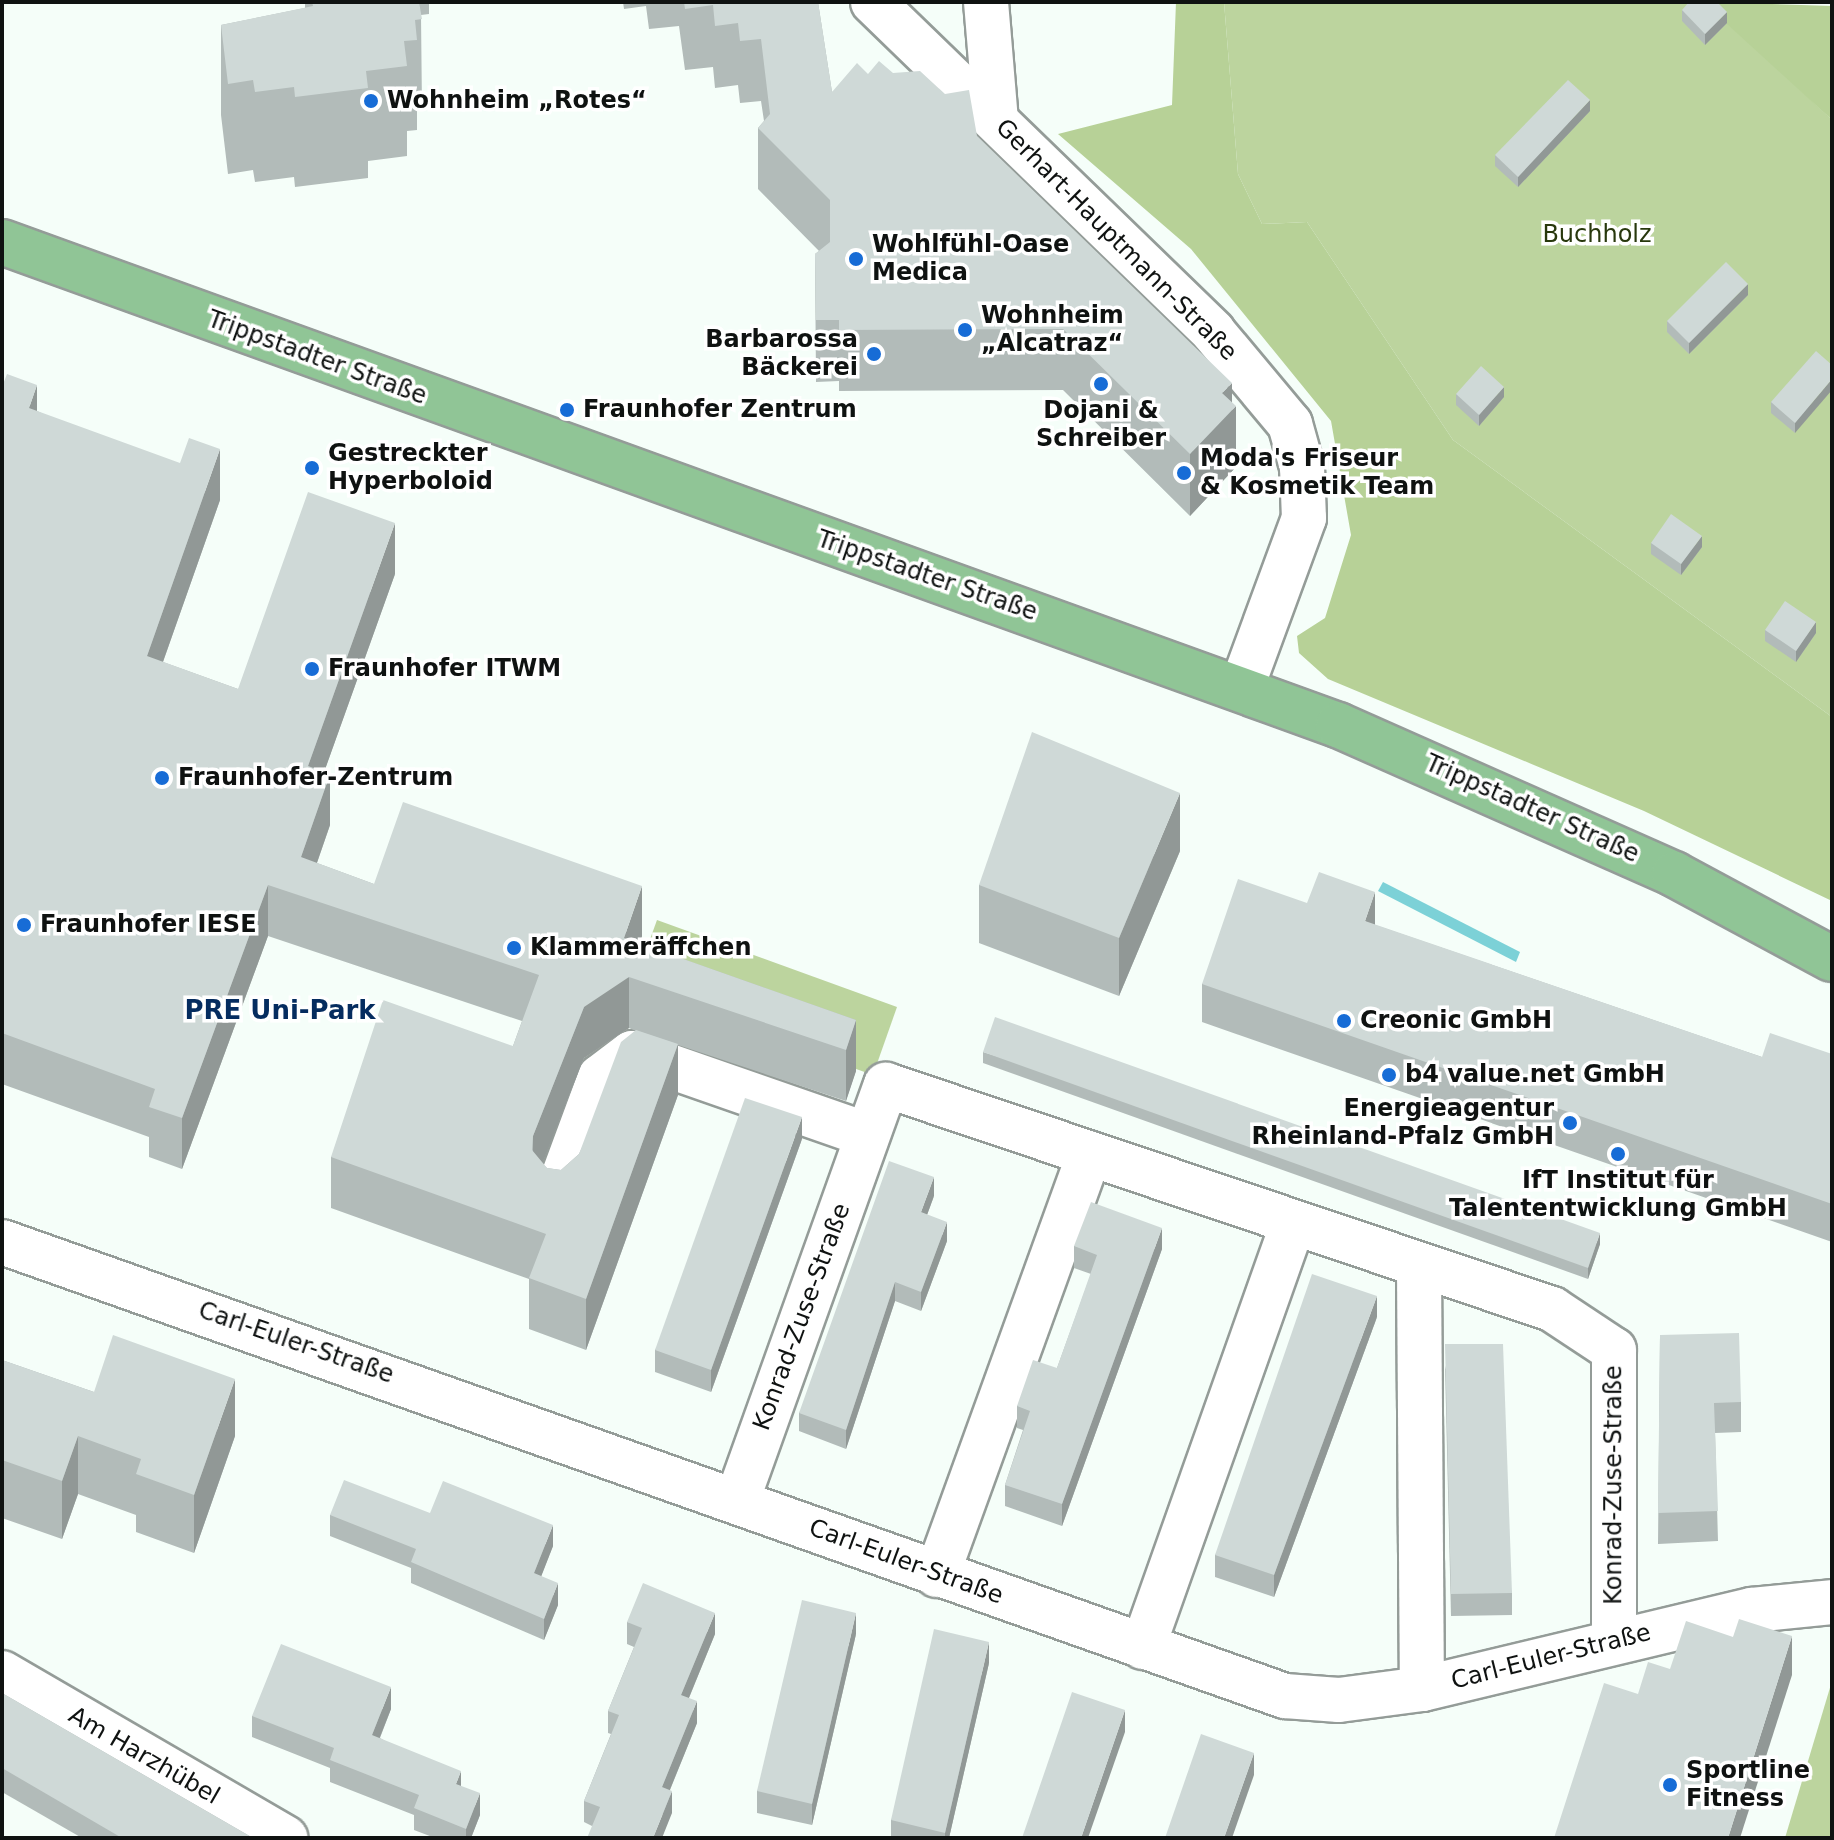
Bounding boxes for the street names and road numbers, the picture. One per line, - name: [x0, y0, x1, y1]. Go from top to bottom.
- street label: Gerhart-Hauptmann-Straße: [989, 113, 1243, 367]
- street label: Trippstadter Straße: [204, 305, 430, 411]
- street label: Trippstadter Straße: [813, 525, 1041, 627]
- street label: Trippstadter Straße: [1421, 749, 1643, 869]
- street label: Konrad-Zuse-Straße: [747, 1200, 857, 1434]
- street label: Carl-Euler-Straße: [195, 1296, 397, 1390]
- street label: Konrad-Zuse-Straße: [1600, 1365, 1628, 1605]
- street label: Carl-Euler-Straße: [805, 1513, 1007, 1611]
- street label: Carl-Euler-Straße: [1448, 1618, 1654, 1696]
- street label: Am Harzhübel: [63, 1701, 225, 1811]

